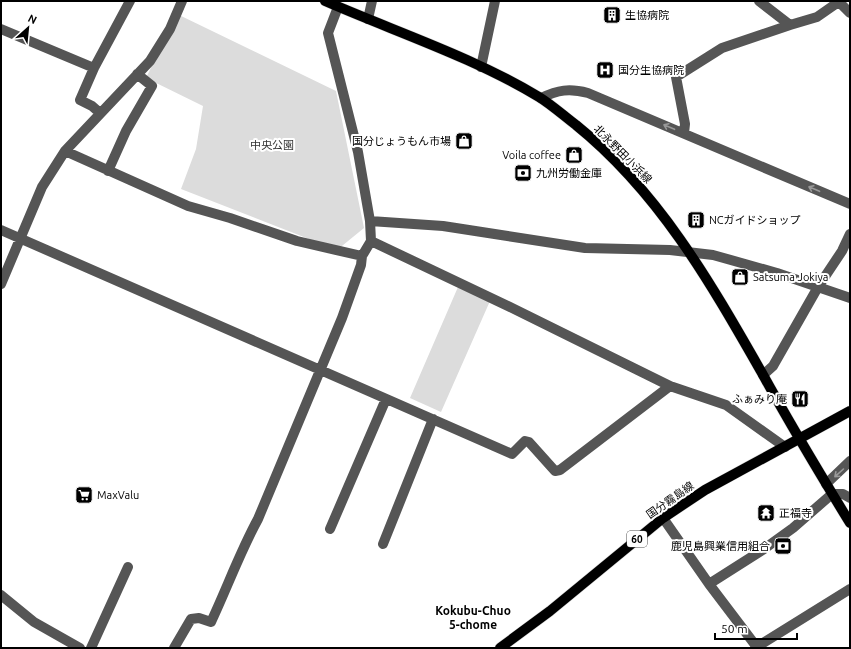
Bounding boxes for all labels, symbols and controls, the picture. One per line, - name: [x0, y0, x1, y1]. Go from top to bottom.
- building icon: 生協病院: [602, 5, 622, 25]
- north arrow: [8, 8, 48, 48]
- place label: 生協病院: [625, 9, 669, 21]
- text: N: [26, 12, 39, 26]
- hospital icon: 国分生協病院: [595, 60, 615, 80]
- place label: 国分生協病院: [618, 64, 684, 76]
- street label: 北永野田小浜線: [592, 123, 654, 185]
- one-way arrow: [663, 123, 675, 130]
- shop icon: 国分じょうもん市場: [454, 131, 474, 151]
- place label: 国分じょうもん市場: [352, 135, 451, 147]
- park label: 中央公園: [250, 139, 294, 151]
- shop icon: Voila coffee: [564, 145, 584, 165]
- place label: Voila coffee: [502, 149, 561, 161]
- bank icon: 九州労働金庫: [513, 163, 533, 183]
- place label: 九州労働金庫: [536, 167, 602, 179]
- one-way arrow: [809, 185, 821, 192]
- building icon: NCガイドショップ: [686, 210, 706, 230]
- place label: NCガイドショップ: [709, 214, 801, 226]
- shop icon: Satsuma Jokiya: [730, 267, 750, 287]
- place label: Satsuma Jokiya: [753, 271, 828, 283]
- restaurant icon: ふぁみり庵: [790, 389, 810, 409]
- place label: ふぁみり庵: [732, 393, 787, 405]
- one-way arrow: [834, 469, 844, 478]
- street label: 国分霧島線: [644, 479, 696, 521]
- supermarket icon: MaxValu: [74, 485, 94, 505]
- place label: MaxValu: [97, 489, 139, 501]
- temple icon: 正福寺: [756, 503, 776, 523]
- place label: 正福寺: [779, 507, 812, 519]
- road number: 60: [627, 531, 647, 547]
- bank icon: 鹿児島興業信用組合: [773, 536, 793, 556]
- place label: 鹿児島興業信用組合: [671, 540, 770, 552]
- district label: Kokubu-Chuo 5-chome: [435, 604, 511, 631]
- scale bar: [715, 615, 797, 641]
- text: 50 m: [721, 622, 748, 635]

